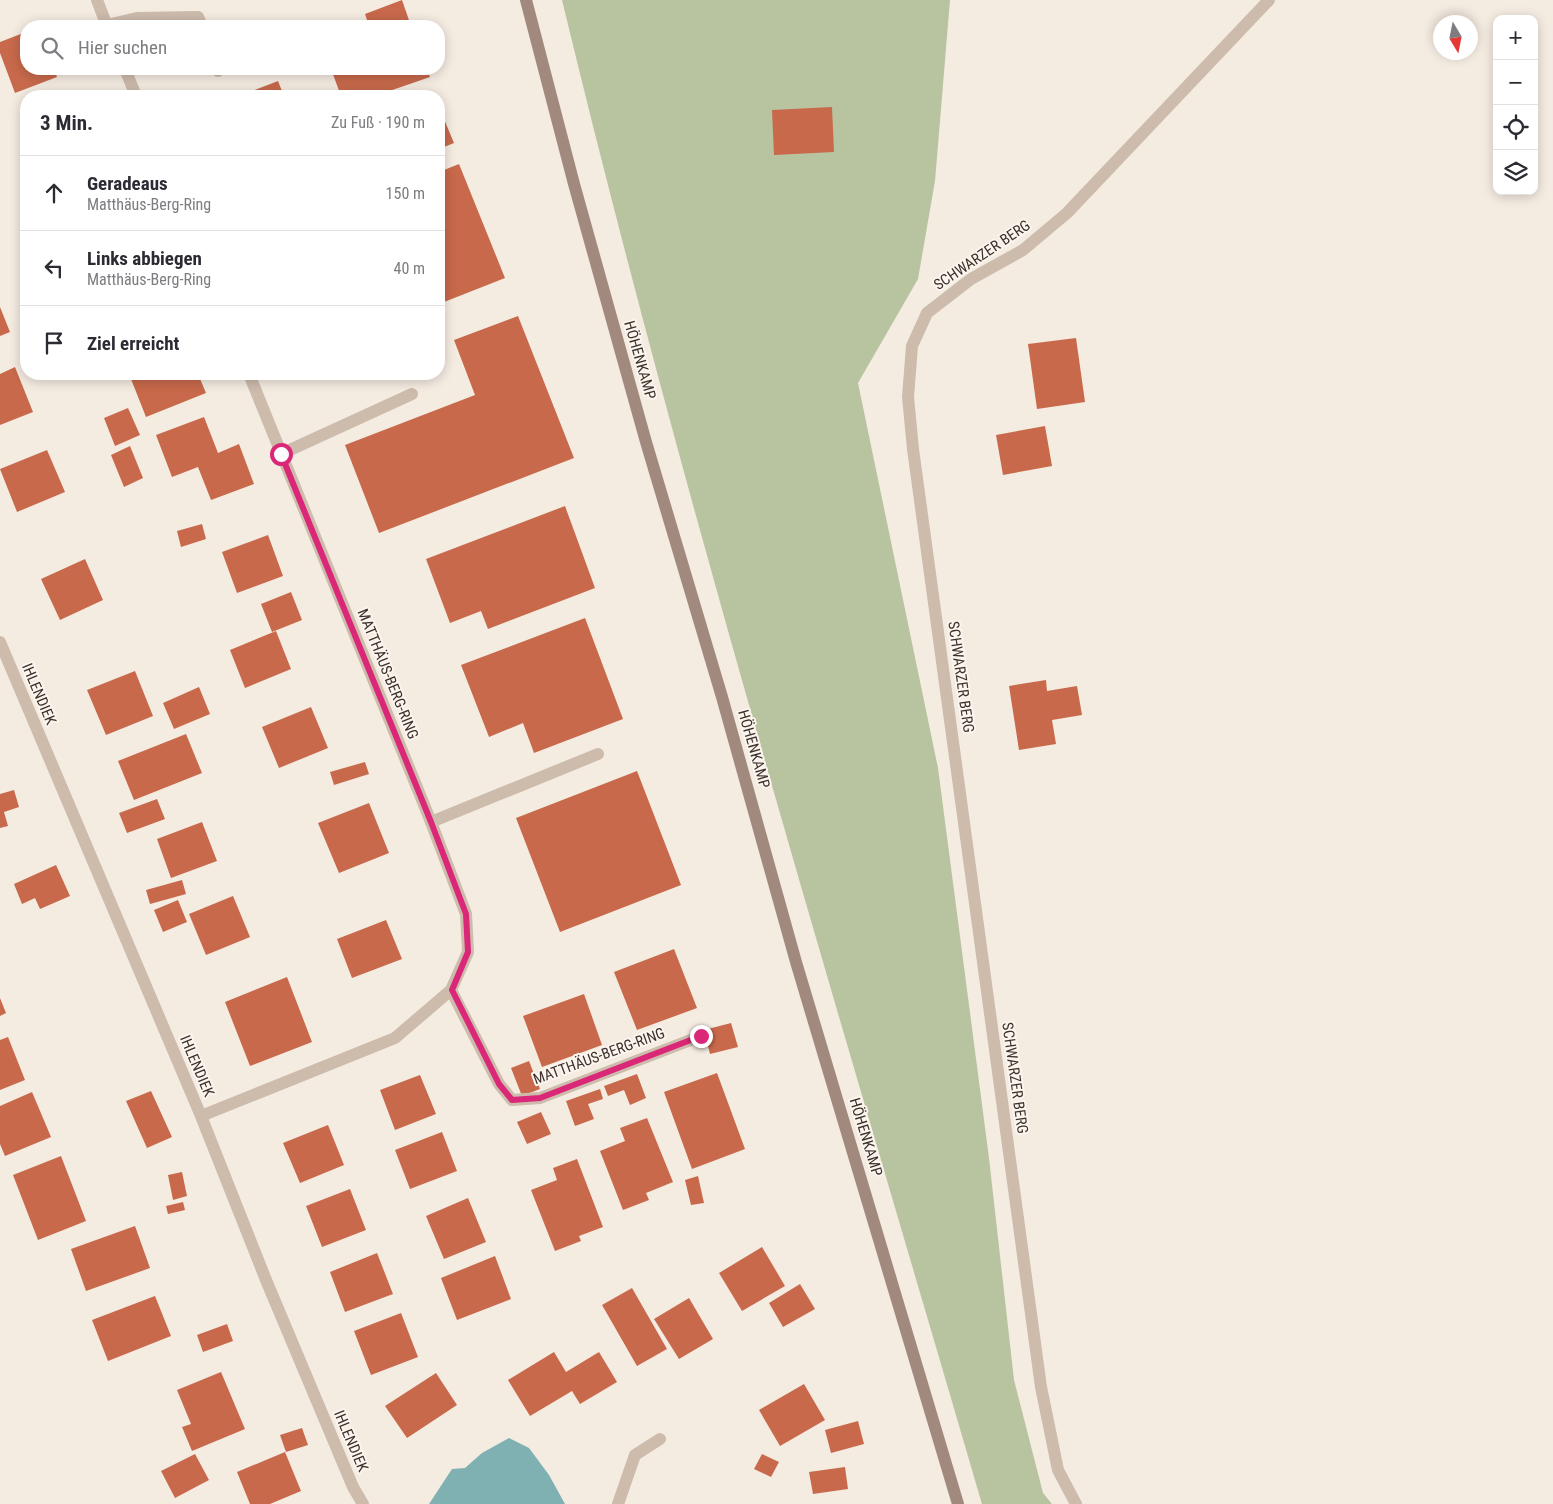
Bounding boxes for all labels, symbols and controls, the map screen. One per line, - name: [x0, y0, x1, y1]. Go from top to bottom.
- north arrow: [1433, 15, 1478, 60]
- map controls: [1493, 15, 1538, 195]
- button: +: [1493, 15, 1538, 60]
- search box: [20, 20, 445, 75]
- icon: search: [38, 34, 66, 62]
- text: Hier suchen: [78, 36, 167, 59]
- button: −: [1493, 60, 1538, 105]
- button: locate: [1493, 105, 1538, 150]
- text: 3 Min.: [40, 111, 93, 135]
- text: Zu Fuß · 190 m: [331, 113, 425, 132]
- button: layers: [1493, 150, 1538, 195]
- text: Geradeaus: [87, 172, 168, 195]
- icon: ahead: [40, 179, 68, 207]
- text: 150 m: [386, 184, 425, 203]
- text: Matthäus-Berg-Ring: [87, 195, 211, 214]
- street label: SCHWARZER BERG: [930, 216, 1034, 294]
- text: Links abbiegen: [87, 247, 202, 270]
- icon: left: [40, 254, 68, 282]
- text: 40 m: [393, 259, 425, 278]
- text: Matthäus-Berg-Ring: [87, 270, 211, 289]
- street label: HÖHENKAMP: [620, 319, 660, 401]
- icon: arrive: [40, 329, 68, 357]
- text: Ziel erreicht: [87, 332, 179, 355]
- route start: [270, 443, 293, 466]
- street label: MATTHÄUS-BERG-RING: [354, 606, 422, 742]
- street label: SCHWARZER BERG: [944, 620, 978, 734]
- street label: IHLENDIEK: [18, 661, 60, 728]
- street label: HÖHENKAMP: [734, 708, 774, 790]
- street label: SCHWARZER BERG: [998, 1021, 1032, 1135]
- street label: MATTHÄUS-BERG-RING: [531, 1024, 667, 1088]
- route end: [690, 1025, 713, 1048]
- street label: IHLENDIEK: [176, 1033, 218, 1100]
- street label: HÖHENKAMP: [846, 1096, 886, 1178]
- street label: IHLENDIEK: [330, 1408, 372, 1475]

